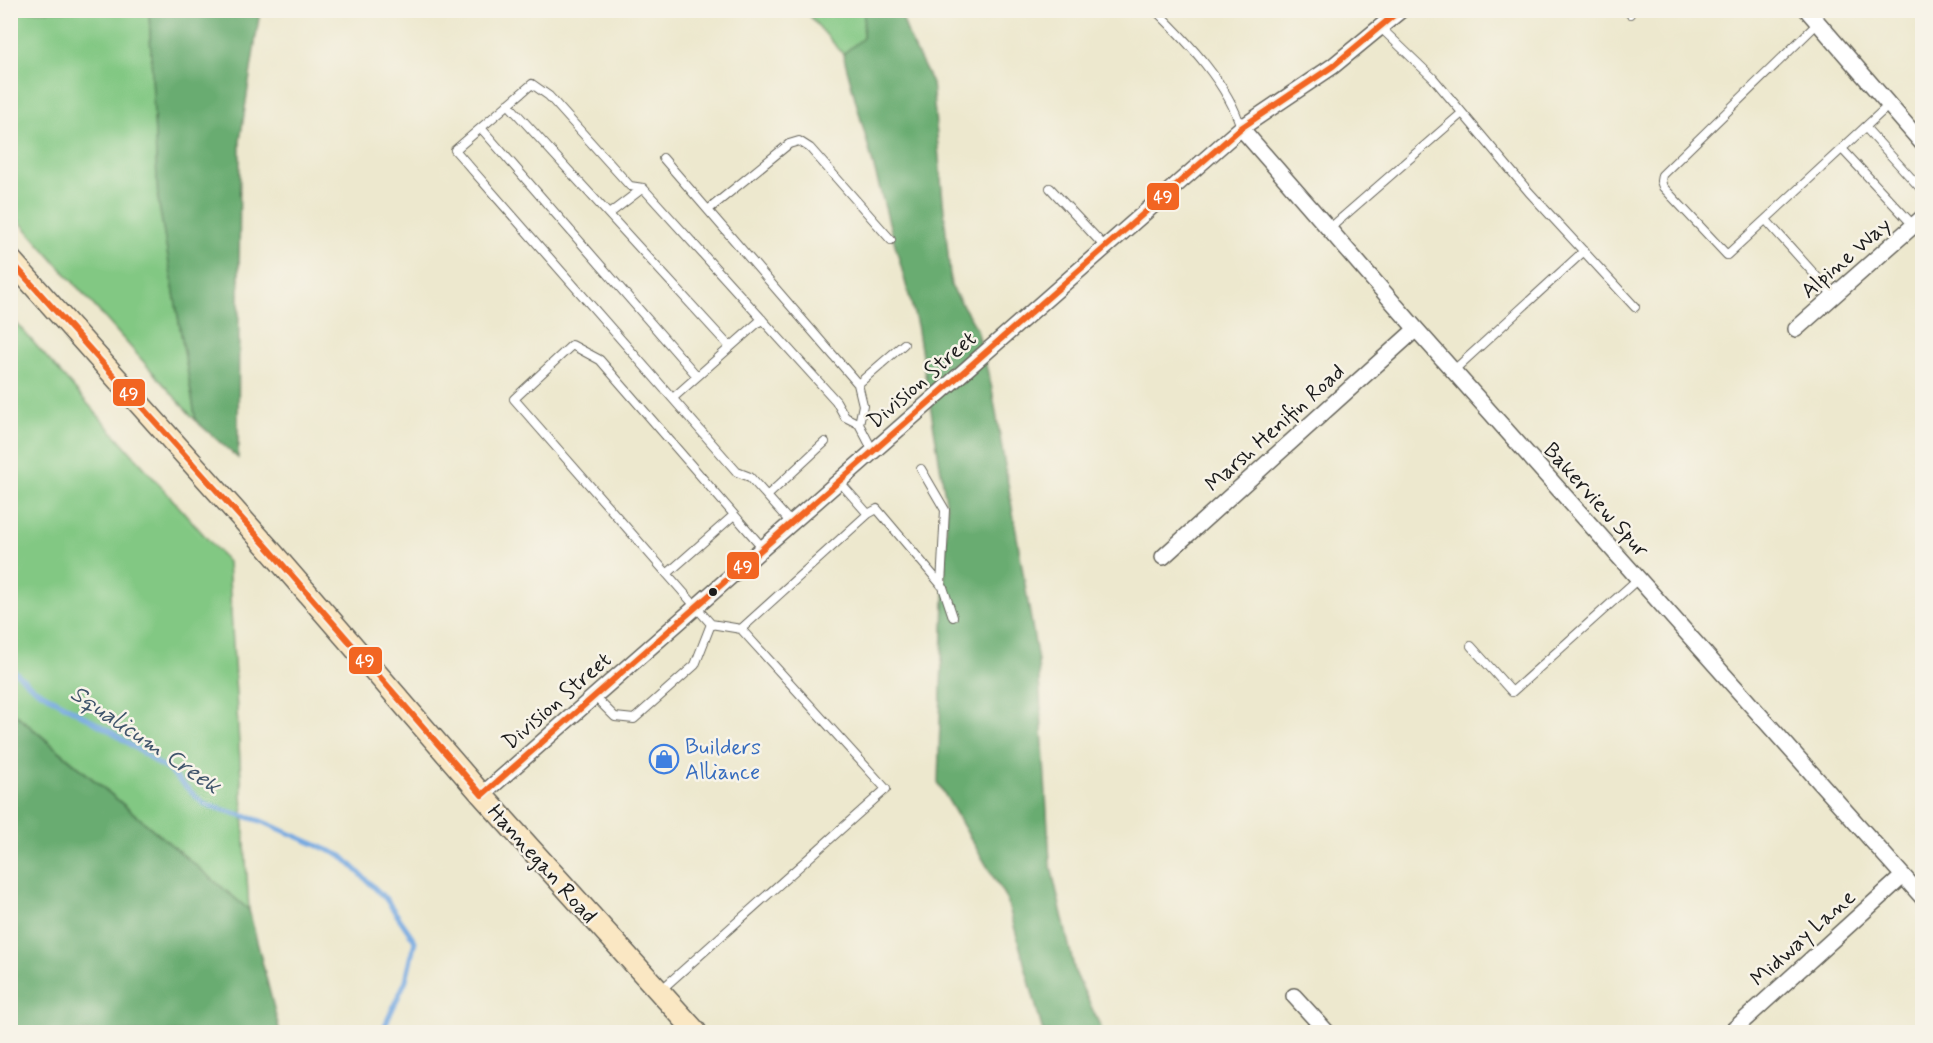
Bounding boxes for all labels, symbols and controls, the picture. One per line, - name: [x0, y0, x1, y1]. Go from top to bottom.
- line badge: 49: [1146, 182, 1180, 211]
- text: 49: [1154, 187, 1172, 208]
- street label: Alpine Way: [1795, 212, 1897, 305]
- street label: Division Street: [862, 325, 983, 436]
- street label: Marsh Henifin Road: [1200, 358, 1351, 499]
- line badge: 49: [112, 378, 146, 407]
- text: 49: [120, 384, 138, 405]
- street label: Bakerview Spur: [1537, 437, 1655, 564]
- line badge: 49: [726, 551, 760, 580]
- text: 49: [734, 557, 752, 578]
- unlabelled marker: [707, 586, 719, 598]
- line badge: 49: [348, 646, 383, 675]
- street label: Division Street: [497, 646, 618, 757]
- text: 49: [356, 651, 374, 672]
- water label: Squalicum Creek: [64, 679, 228, 803]
- place label: Builders Alliance: [685, 734, 761, 787]
- shop icon: Builders Alliance: [648, 743, 680, 775]
- street label: Hannegan Road: [480, 799, 602, 930]
- street label: Midway Lane: [1745, 884, 1862, 993]

